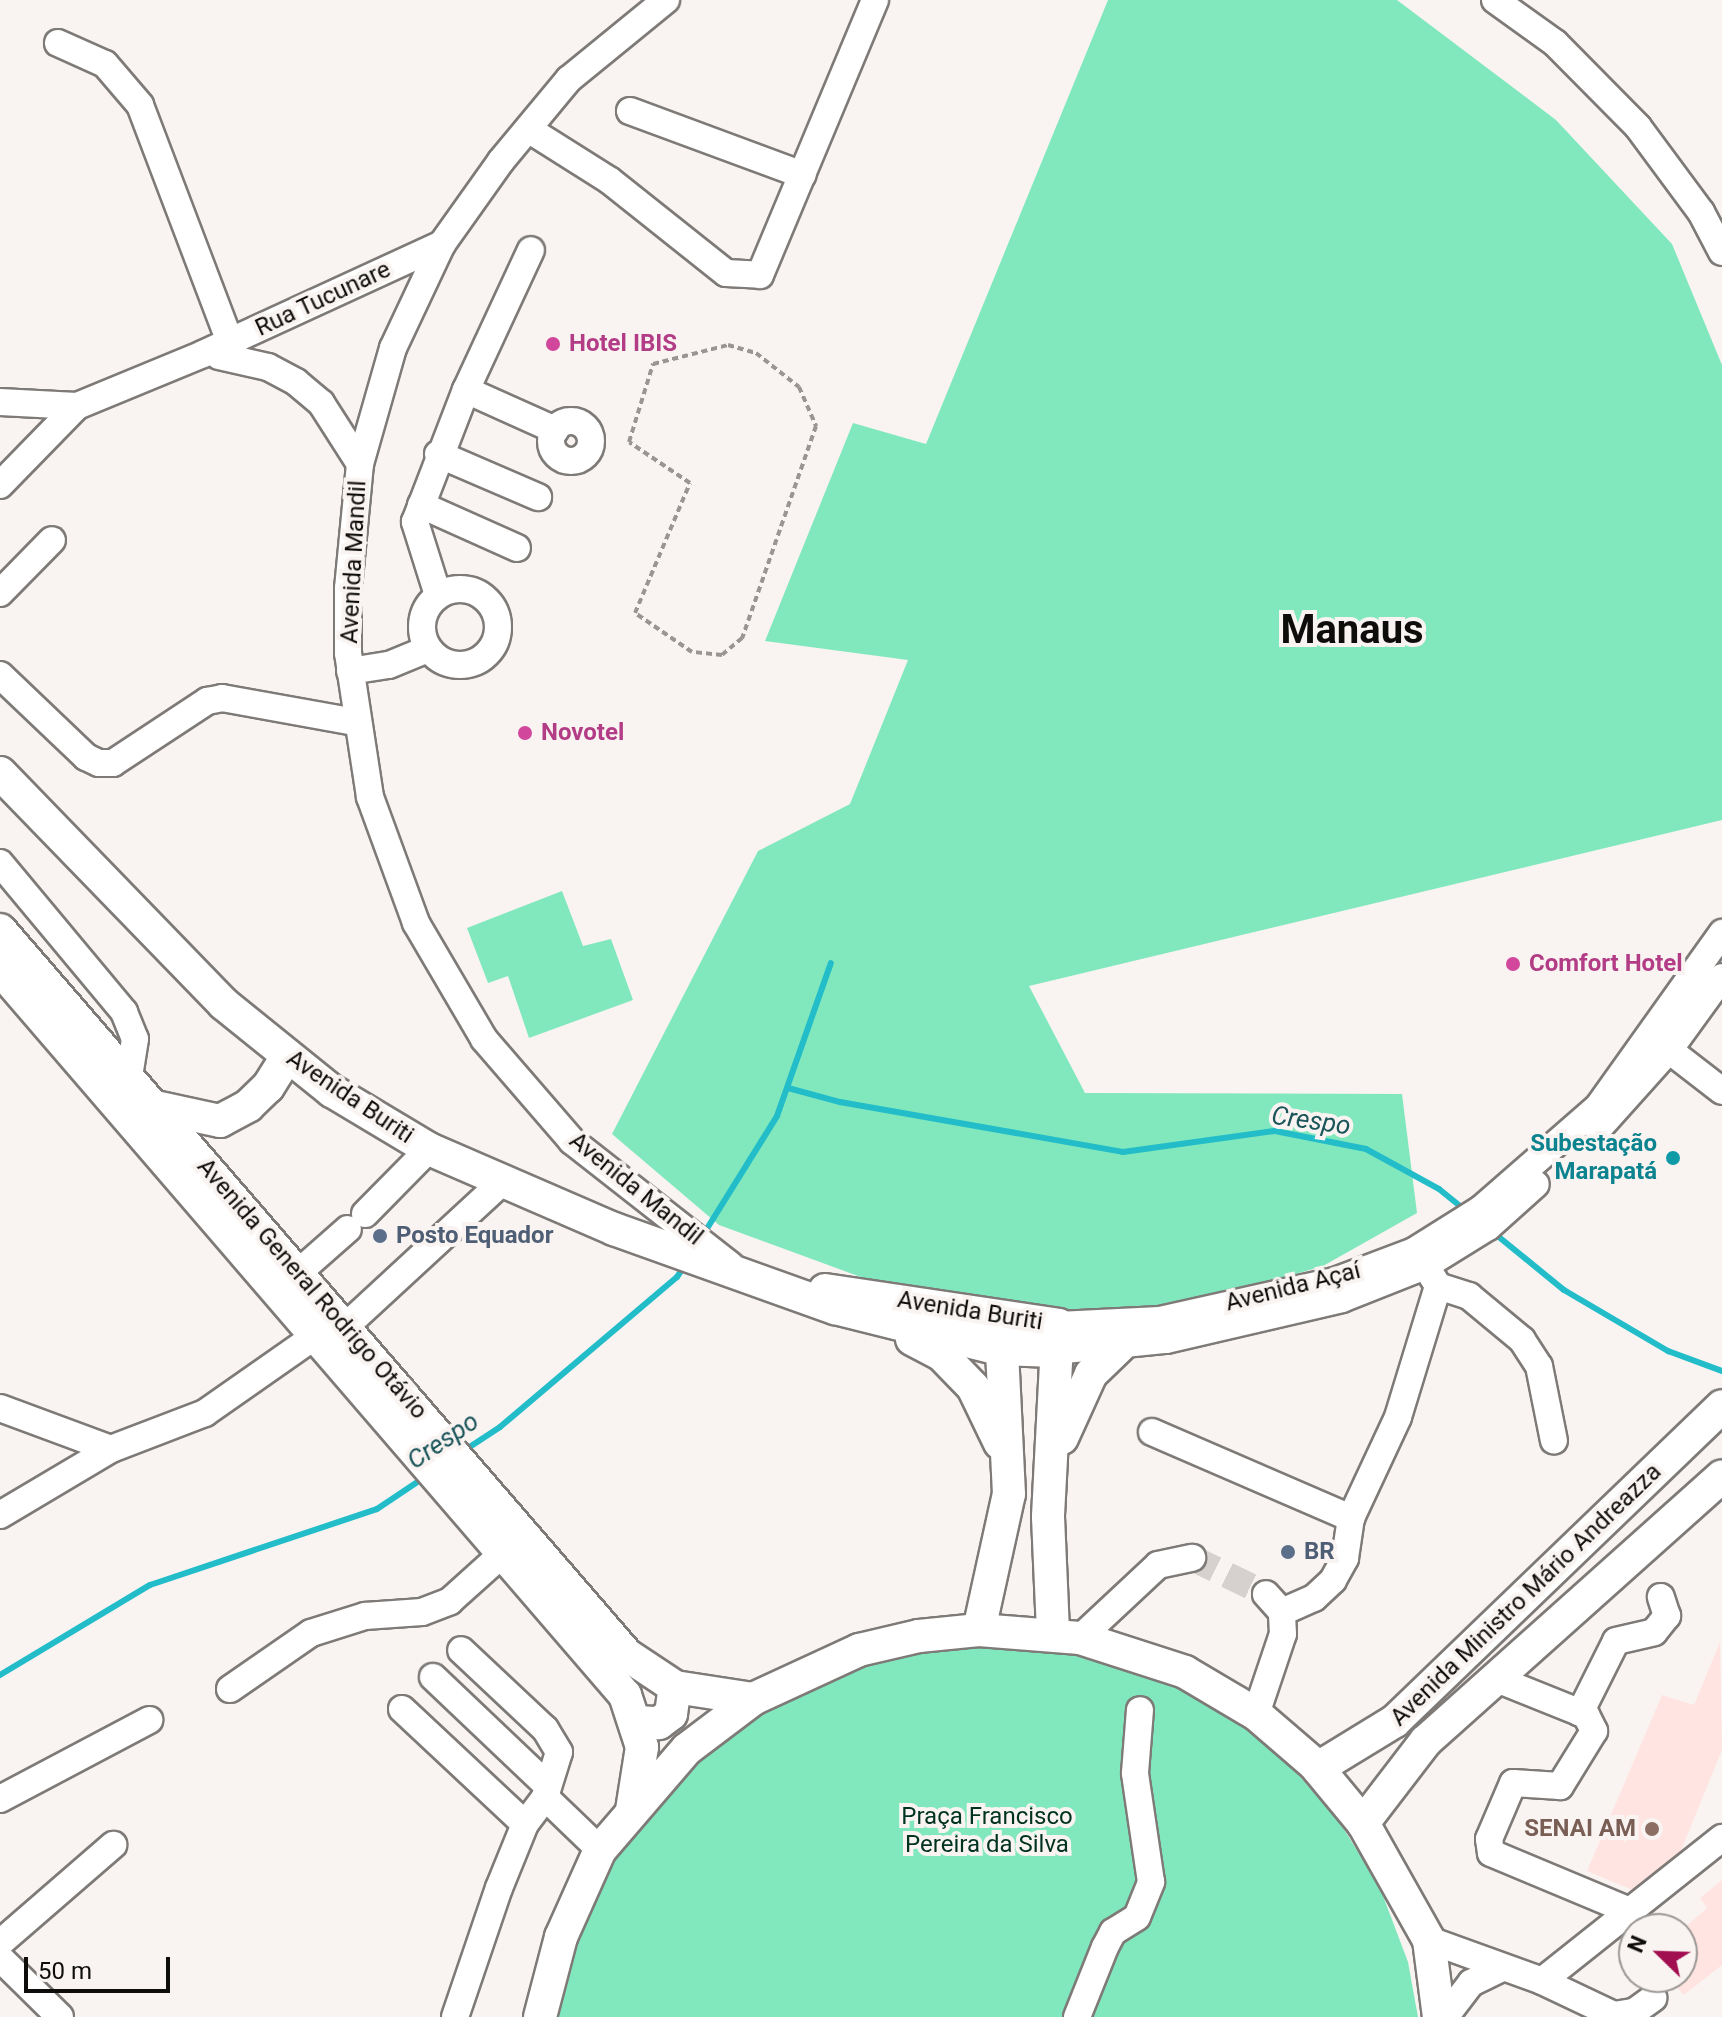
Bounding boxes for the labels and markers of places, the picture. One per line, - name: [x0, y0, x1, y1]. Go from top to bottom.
- place label: Hotel IBIS: [569, 330, 677, 358]
- marker: Hotel IBIS: [544, 335, 562, 353]
- place label: Novotel: [541, 719, 624, 747]
- marker: Novotel: [516, 724, 534, 742]
- place label: Comfort Hotel: [1529, 950, 1683, 978]
- marker: Comfort Hotel: [1504, 955, 1522, 973]
- place label: Subestação Marapatá: [1530, 1130, 1657, 1186]
- marker: Subestação Marapatá: [1664, 1149, 1682, 1167]
- place label: Posto Equador: [396, 1222, 553, 1250]
- marker: Posto Equador: [371, 1227, 389, 1245]
- place label: BR: [1304, 1538, 1335, 1566]
- marker: BR: [1279, 1543, 1297, 1561]
- place label: SENAI AM: [1524, 1815, 1636, 1843]
- marker: SENAI AM: [1643, 1820, 1661, 1838]

